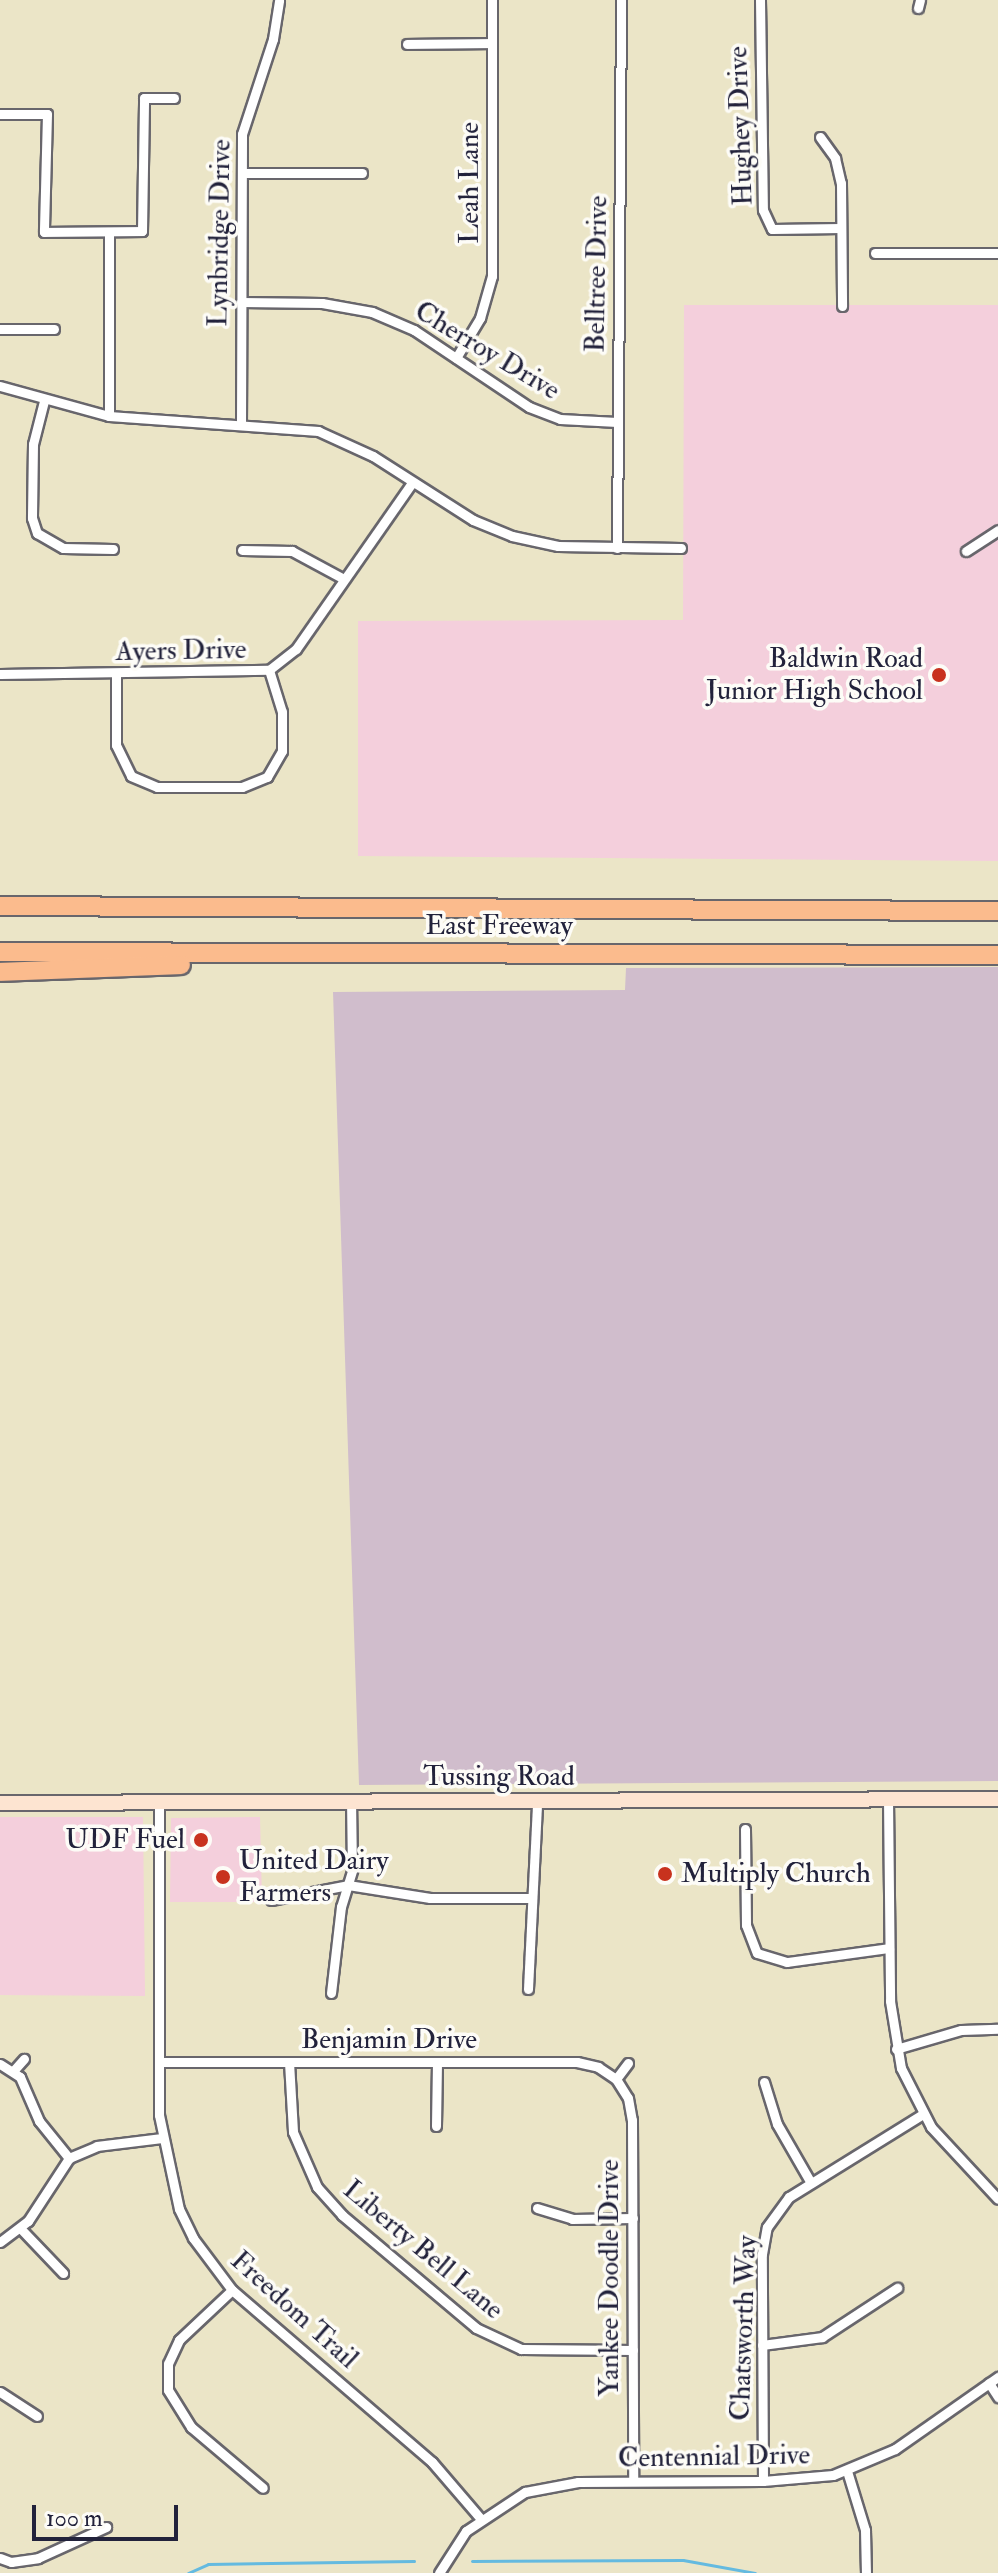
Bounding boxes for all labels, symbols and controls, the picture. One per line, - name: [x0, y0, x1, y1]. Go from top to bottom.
- street label: Hughey Drive: [721, 46, 761, 206]
- street label: Leah Lane: [453, 122, 487, 244]
- street label: Lynbridge Drive: [202, 139, 238, 327]
- street label: Belltree Drive: [579, 195, 615, 353]
- street label: Cherroy Drive: [408, 295, 566, 407]
- street label: Ayers Drive: [115, 633, 247, 669]
- place label: Baldwin Road Junior High School: [706, 642, 923, 708]
- marker: Baldwin Road Junior High School: [930, 666, 948, 684]
- street label: East Freeway: [425, 909, 573, 943]
- street label: Tussing Road: [423, 1760, 575, 1794]
- place label: UDF Fuel: [65, 1823, 185, 1857]
- marker: UDF Fuel: [192, 1831, 210, 1849]
- place label: United Dairy Farmers: [239, 1844, 388, 1910]
- place label: Multiply Church: [681, 1857, 871, 1891]
- marker: Multiply Church: [656, 1865, 674, 1883]
- marker: United Dairy Farmers: [214, 1868, 232, 1886]
- street label: Benjamin Drive: [301, 2023, 477, 2057]
- street label: Yankee Doodle Drive: [593, 2159, 627, 2397]
- street label: Liberty Bell Lane: [336, 2173, 510, 2327]
- street label: Chatsworth Way: [724, 2235, 764, 2421]
- street label: Freedom Trail: [223, 2244, 365, 2376]
- street label: Centennial Drive: [618, 2439, 810, 2475]
- scale bar: [36, 2489, 182, 2539]
- text: 100 m: [46, 2503, 103, 2534]

